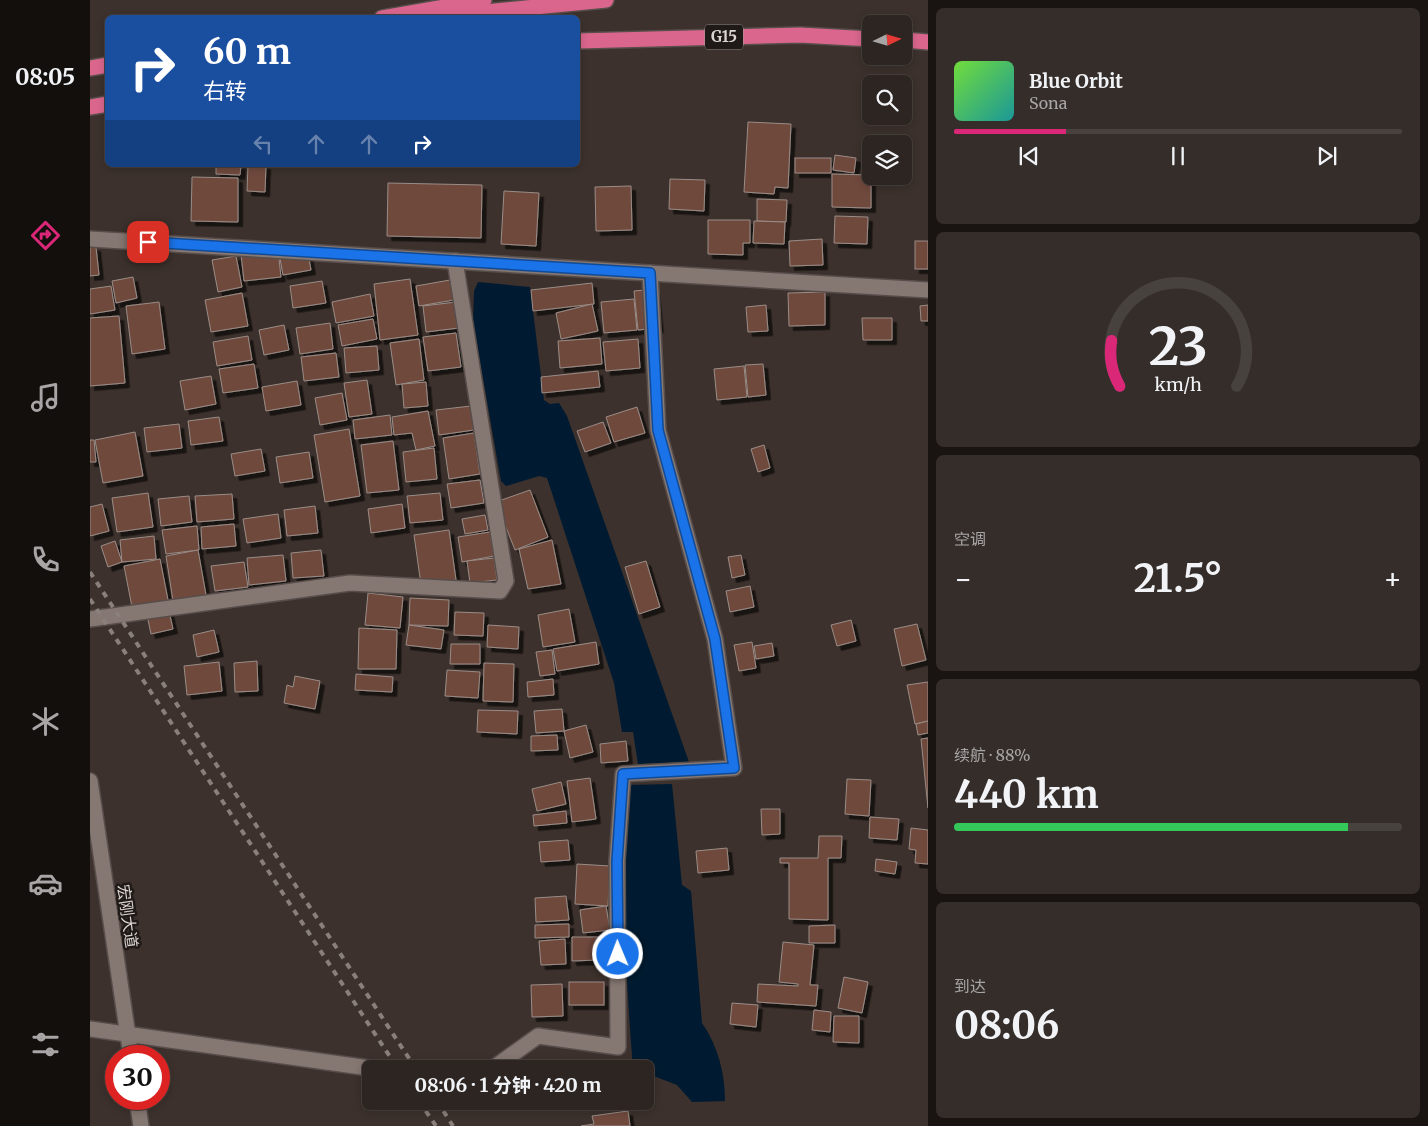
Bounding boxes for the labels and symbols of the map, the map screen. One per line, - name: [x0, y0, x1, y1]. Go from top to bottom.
- north arrow: [862, 15, 912, 65]
- road number: G15: [705, 24, 743, 50]
- pin: [127, 221, 169, 263]
- street label: 宏刚大道: [114, 883, 142, 949]
- position arrow: [591, 927, 643, 979]
- speed limit sign: 30: [105, 1045, 170, 1110]

